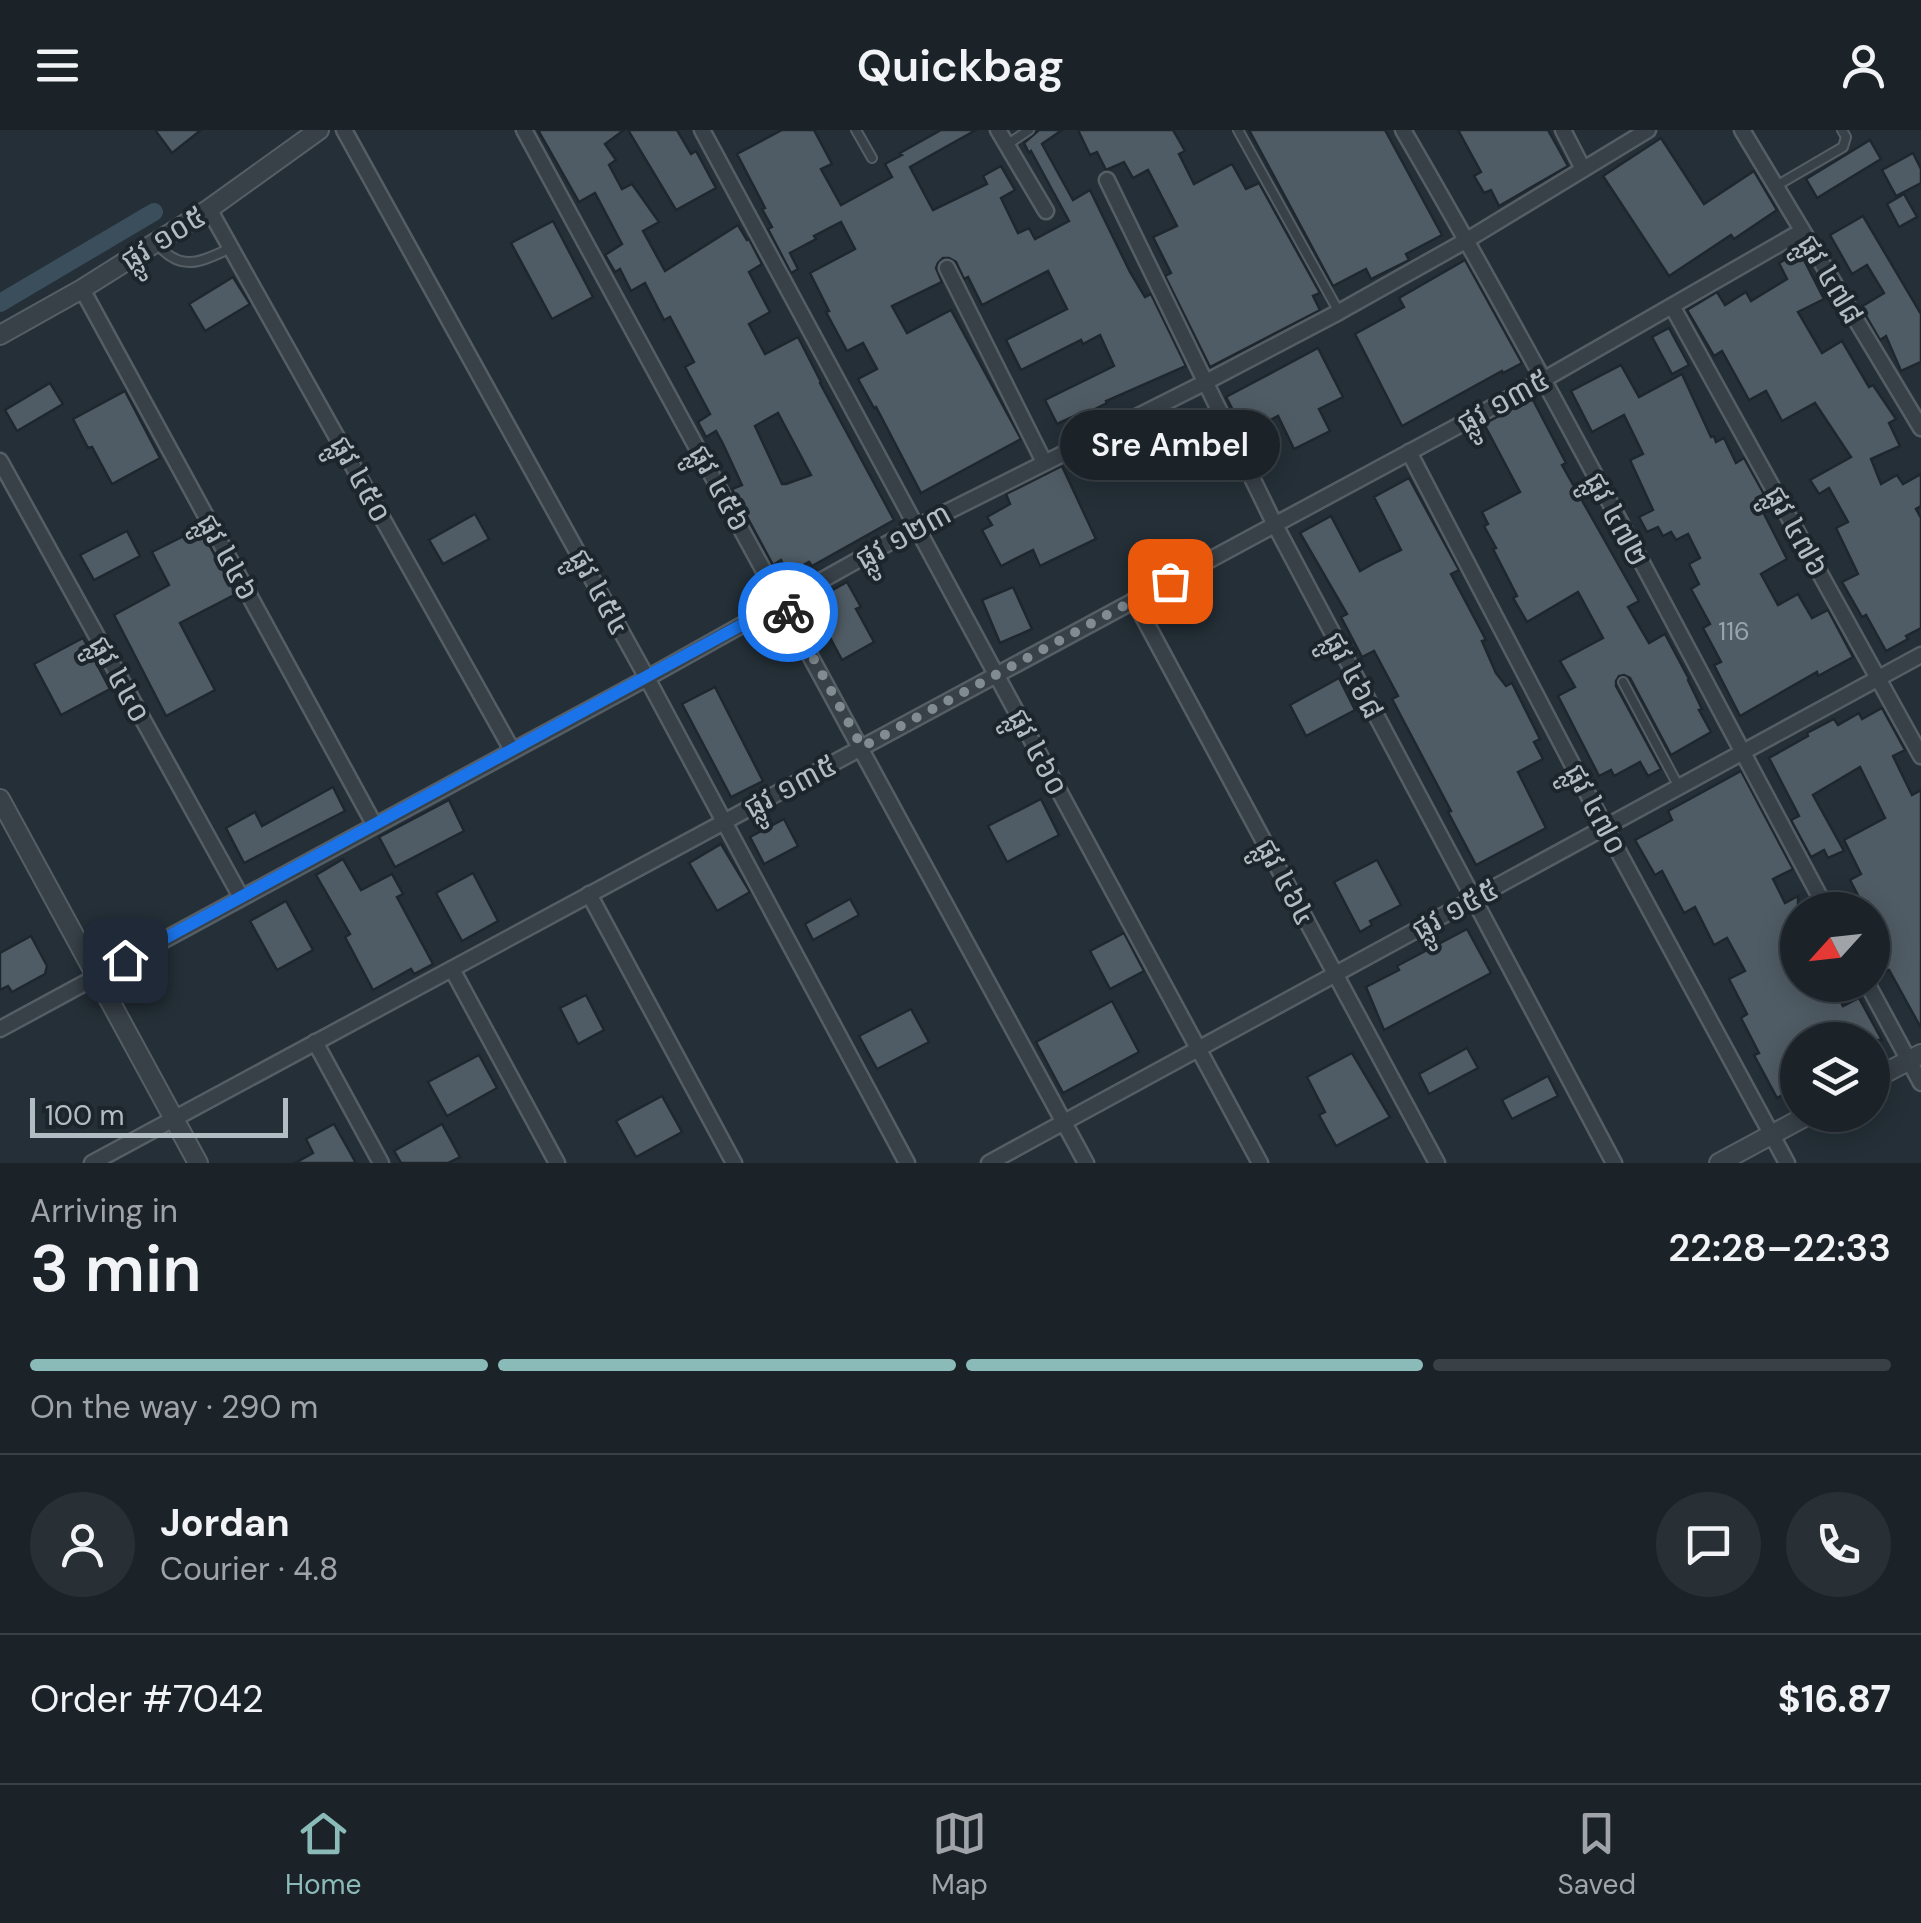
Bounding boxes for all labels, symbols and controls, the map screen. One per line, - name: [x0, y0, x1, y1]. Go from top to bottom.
- text: Quickbag: [857, 36, 1064, 95]
- icon: menu: [30, 38, 85, 93]
- icon: person: [1836, 38, 1891, 93]
- street label: ផ្លូវ ១០៥: [113, 197, 217, 285]
- street label: ផ្លូវ ៤៧៨: [1783, 227, 1873, 335]
- street label: ផ្លូវ ១៣៥: [1449, 360, 1560, 448]
- callout: Sre Ambel: [1060, 411, 1280, 481]
- text: Sre Ambel: [1091, 424, 1249, 466]
- street label: ផ្លូវ ៤៥០: [315, 428, 401, 533]
- street label: ផ្លូវ ៤៥៦: [674, 437, 760, 542]
- street label: ផ្លូវ ៤៧២: [1570, 465, 1658, 576]
- street label: ផ្លូវ ៤៧៦: [1750, 479, 1838, 587]
- street label: ផ្លូវ ១២៣: [848, 494, 961, 584]
- street label: ផ្លូវ ៤៤៦: [182, 506, 268, 611]
- pin: [1128, 539, 1213, 624]
- street label: ផ្លូវ ៤៥៤: [554, 541, 640, 646]
- icon: bag: [1143, 554, 1198, 609]
- courier: [738, 562, 838, 662]
- icon: bike: [761, 585, 816, 640]
- house number: 116: [1718, 615, 1750, 648]
- street label: ផ្លូវ ៤៦៨: [1309, 624, 1393, 729]
- street label: ផ្លូវ ៤៤០: [74, 628, 160, 733]
- street label: ផ្លូវ ៤៦០: [993, 701, 1077, 806]
- street label: ផ្លូវ ១៣៥: [736, 745, 847, 833]
- street label: ផ្លូវ ៤៧០: [1550, 756, 1636, 865]
- street label: ផ្លូវ ៤៦៤: [1241, 831, 1325, 936]
- street label: ផ្លូវ ១៥៥: [1404, 869, 1509, 955]
- north arrow: [1780, 892, 1890, 1002]
- map controls: [1780, 892, 1890, 1132]
- pin: [83, 918, 168, 1003]
- icon: home: [98, 933, 153, 988]
- button: layers: [1780, 1022, 1890, 1132]
- scale bar: [30, 1093, 288, 1138]
- text: 100 m: [45, 1097, 124, 1134]
- text: Arriving in: [30, 1190, 178, 1232]
- text: 22:28–22:33: [1668, 1223, 1891, 1273]
- text: 3 min: [30, 1227, 201, 1311]
- text: On the way · 290 m: [30, 1386, 318, 1428]
- button: person: [30, 1492, 135, 1597]
- button: chat: [1656, 1492, 1761, 1597]
- button: phone: [1786, 1492, 1891, 1597]
- text: Jordan: [160, 1498, 290, 1548]
- text: Courier · 4.8: [160, 1548, 338, 1590]
- text: Order #7042: [30, 1674, 264, 1724]
- text: $16.87: [1778, 1674, 1891, 1724]
- tab: Home: [285, 1806, 361, 1903]
- tab: Map: [931, 1806, 988, 1903]
- tab: Saved: [1558, 1806, 1636, 1903]

